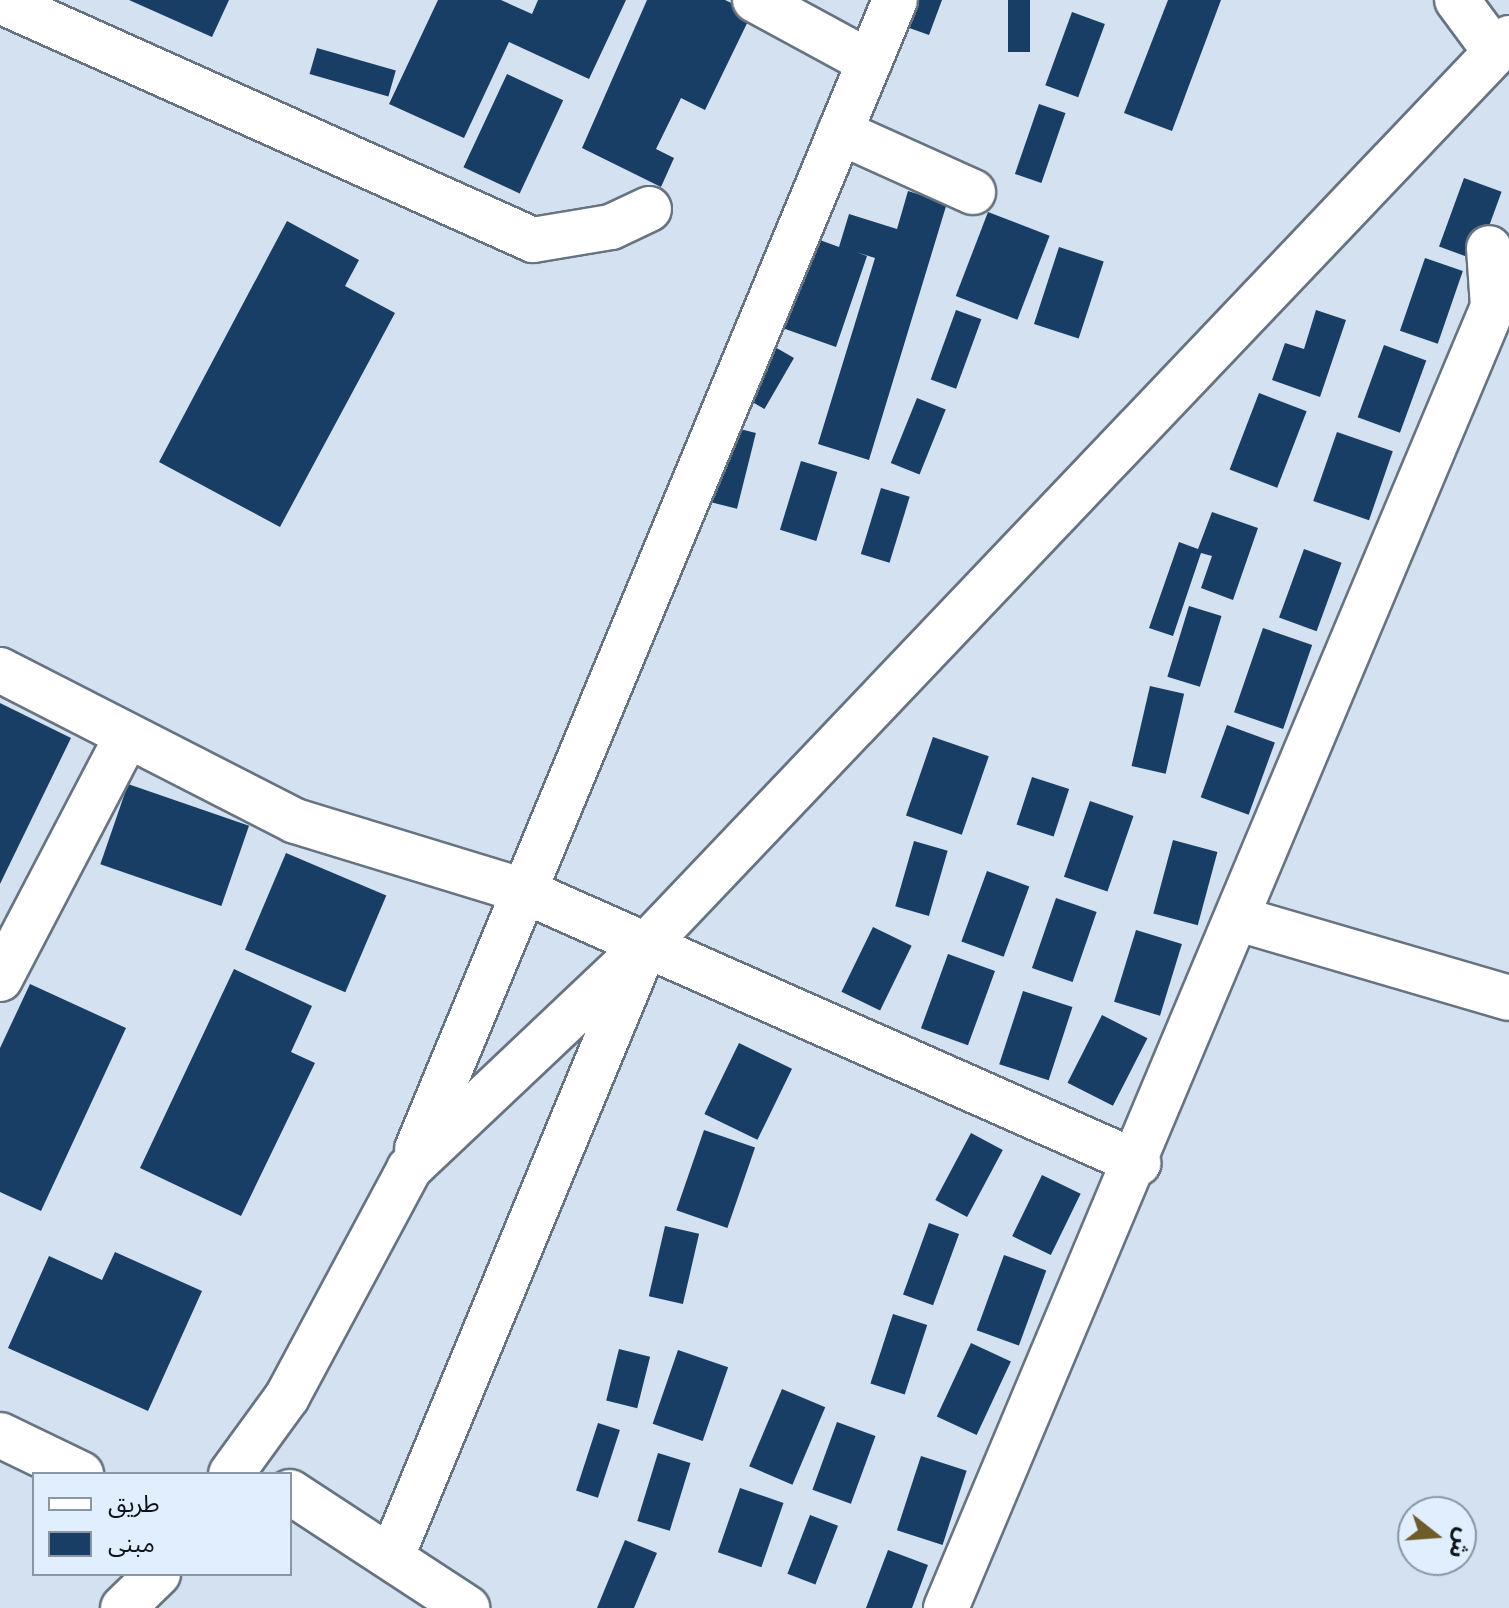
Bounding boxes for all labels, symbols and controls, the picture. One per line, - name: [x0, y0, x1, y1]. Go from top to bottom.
- legend: [32, 1472, 292, 1576]
- text: طريق: [108, 1491, 160, 1521]
- north arrow: [1397, 1496, 1477, 1576]
- text: ش: [1441, 1524, 1476, 1561]
- text: مبنى: [108, 1531, 155, 1561]

